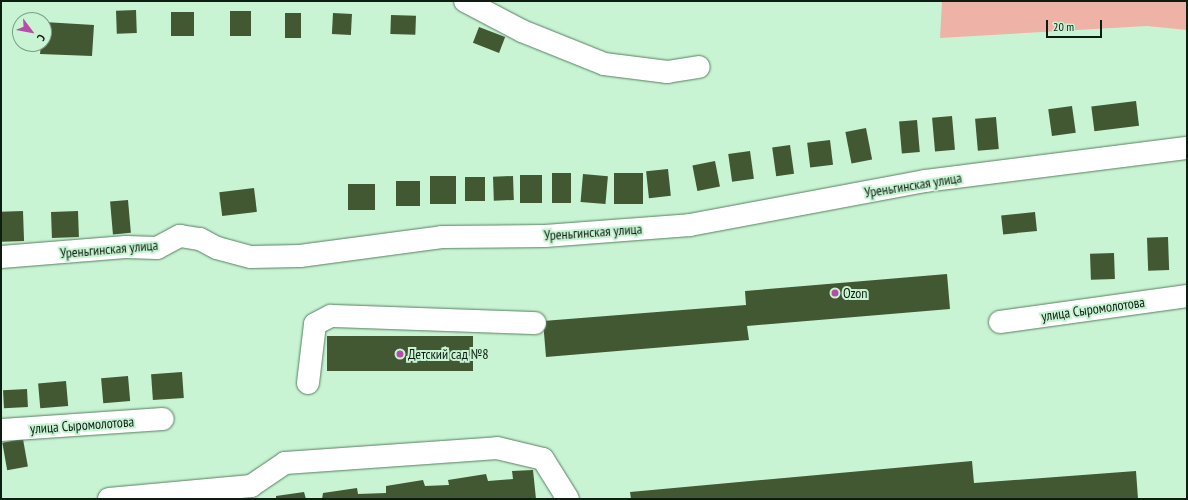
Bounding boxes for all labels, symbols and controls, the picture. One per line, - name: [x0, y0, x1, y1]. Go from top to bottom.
- north arrow: [12, 12, 52, 52]
- scale bar: [1048, 12, 1104, 38]
- text: 20 m: [1053, 19, 1074, 34]
- text: С: [34, 32, 49, 44]
- street label: Уреньгинская улица: [863, 169, 963, 201]
- street label: Уреньгинская улица: [543, 220, 643, 244]
- street label: Уреньгинская улица: [59, 236, 159, 262]
- place label: Ozon: [843, 285, 868, 301]
- marker: Ozon: [830, 288, 840, 298]
- street label: улица Сыромолотова: [1040, 293, 1146, 325]
- place label: Детский сад №8: [408, 346, 489, 362]
- marker: Детский сад №8: [395, 349, 405, 359]
- street label: улица Сыромолотова: [29, 413, 135, 437]

